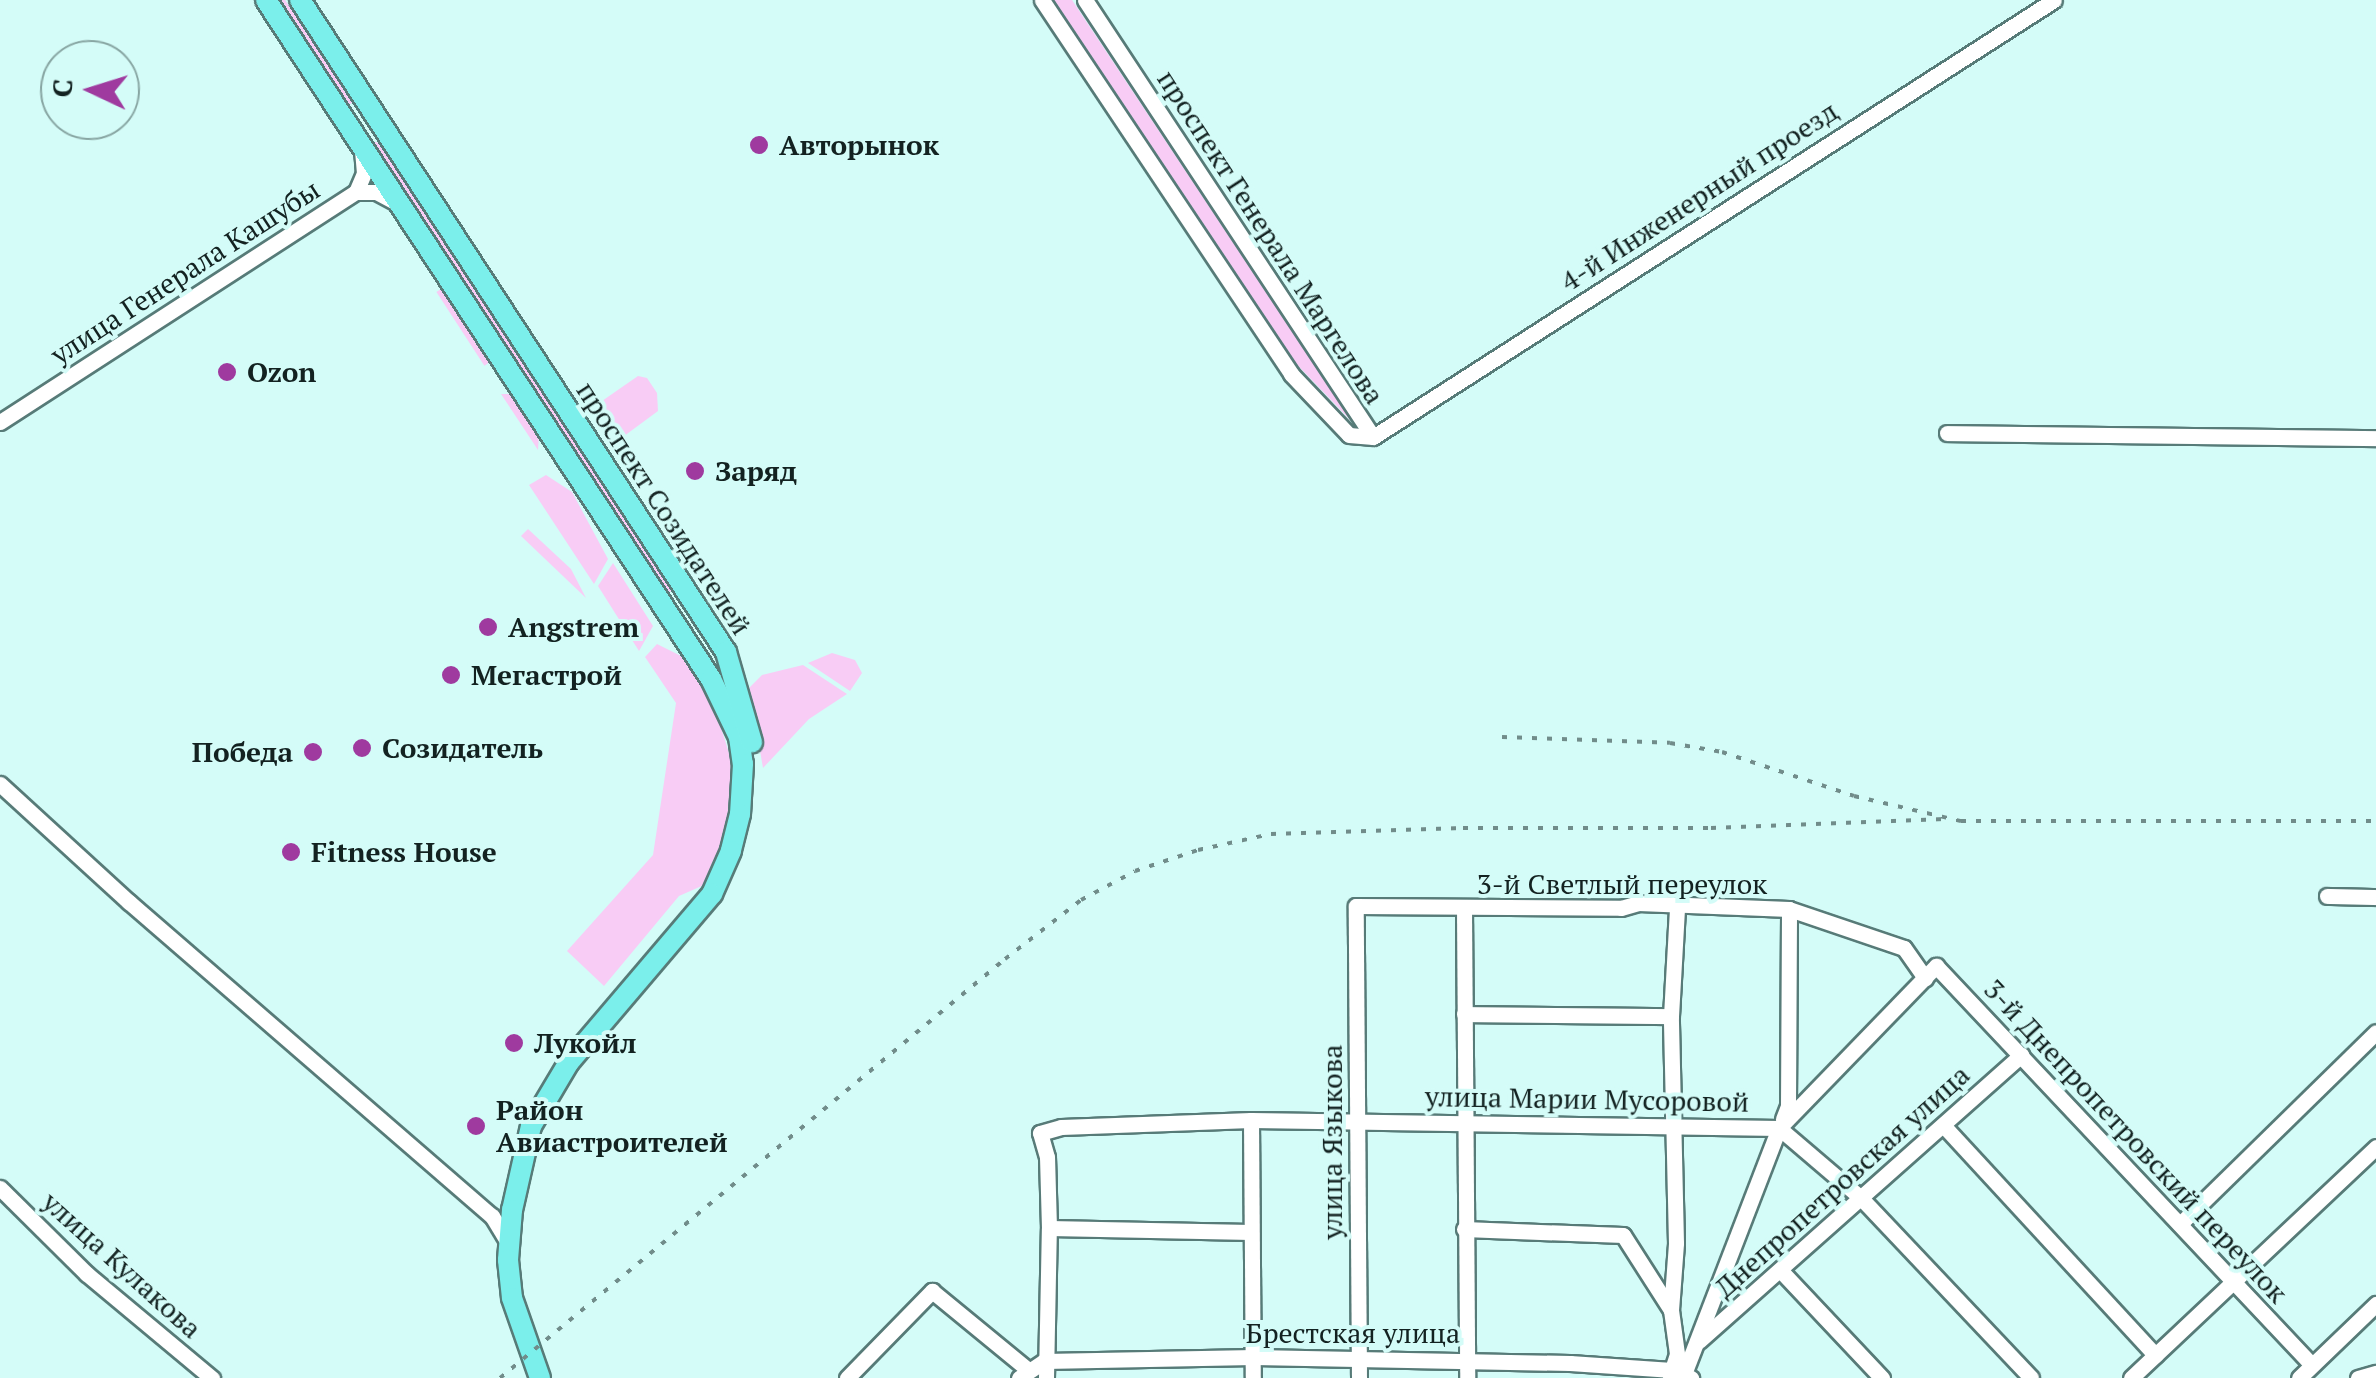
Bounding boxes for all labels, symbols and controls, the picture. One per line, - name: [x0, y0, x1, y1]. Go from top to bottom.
- north arrow: [40, 40, 140, 140]
- street label: проспект Генерала Маргелова: [1150, 63, 1392, 411]
- text: С: [42, 78, 81, 98]
- street label: 4-й Инженерный проезд: [1554, 94, 1844, 298]
- place label: Авторынок: [779, 128, 939, 162]
- marker: Авторынок: [748, 134, 770, 156]
- street label: улица Генерала Кашубы: [44, 172, 326, 372]
- place label: Ozon: [247, 355, 316, 389]
- marker: Ozon: [216, 361, 238, 383]
- street label: проспект Созидателей: [569, 375, 759, 641]
- place label: Заряд: [715, 454, 797, 488]
- marker: Заряд: [684, 460, 706, 482]
- place label: Angstrem: [508, 610, 639, 644]
- marker: Angstrem: [477, 616, 499, 638]
- place label: Мегастрой: [471, 658, 622, 692]
- marker: Мегастрой: [440, 664, 462, 686]
- place label: Созидатель: [382, 731, 543, 765]
- place label: Победа: [192, 735, 293, 769]
- marker: Созидатель: [351, 737, 373, 759]
- marker: Победа: [302, 741, 324, 763]
- place label: Fitness House: [311, 835, 497, 869]
- marker: Fitness House: [280, 841, 302, 863]
- street label: 3-й Светлый переулок: [1477, 867, 1767, 901]
- street label: 3-й Днепропетровский переулок: [1977, 972, 2295, 1310]
- place label: Лукойл: [534, 1026, 637, 1060]
- marker: Лукойл: [503, 1032, 525, 1054]
- street label: улица Языкова: [1315, 1044, 1349, 1240]
- street label: Днепропетровская улица: [1708, 1058, 1976, 1304]
- street label: улица Марии Мусоровой: [1425, 1079, 1749, 1119]
- place label: Район Авиастроителей: [496, 1093, 728, 1159]
- marker: Район Авиастроителей: [465, 1115, 487, 1137]
- street label: улица Кулакова: [36, 1185, 208, 1345]
- street label: Брестская улица: [1246, 1316, 1460, 1350]

